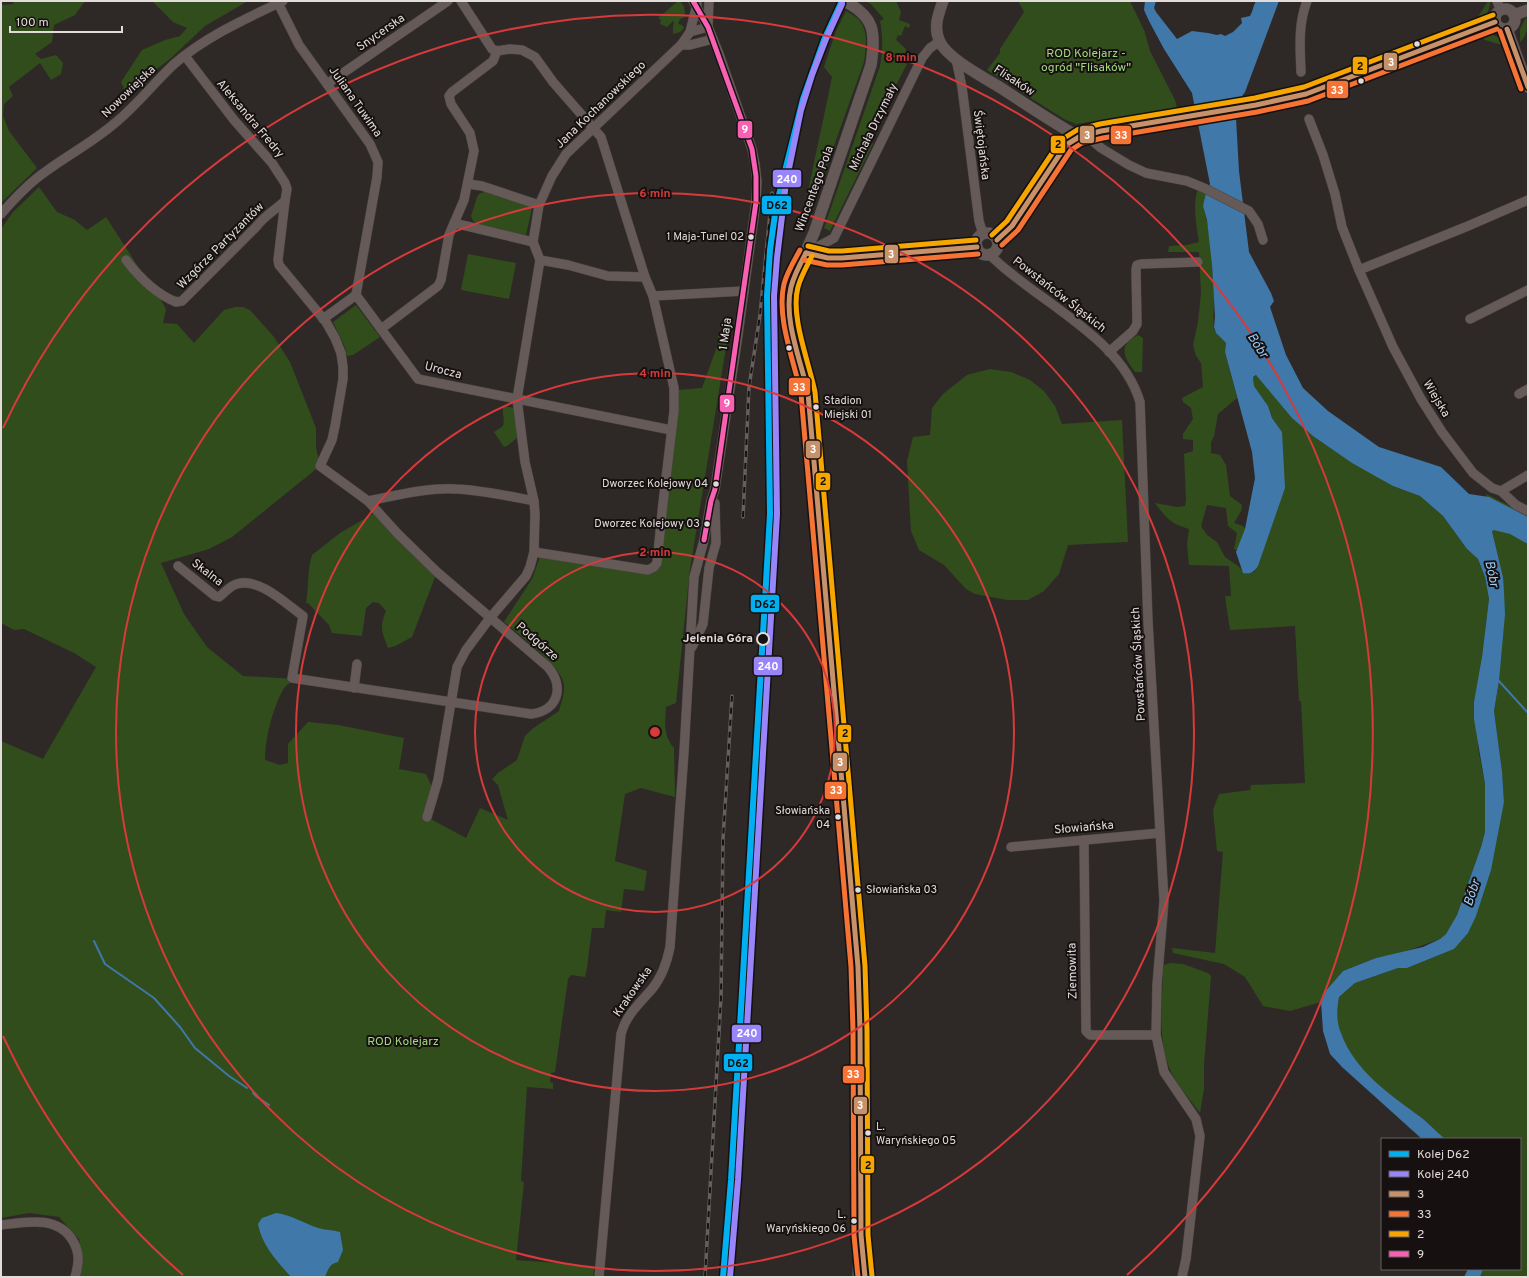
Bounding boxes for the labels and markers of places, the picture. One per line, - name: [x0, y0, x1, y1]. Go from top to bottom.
- unlabelled marker: [1412, 39, 1422, 49]
- unlabelled marker: [1356, 76, 1366, 86]
- place label: 1 Maja-Tunel 02: [666, 230, 744, 244]
- marker: 1 Maja-Tunel 02: [746, 232, 756, 242]
- unlabelled marker: [784, 343, 794, 353]
- place label: Stadion Miejski 01: [824, 394, 872, 422]
- marker: Stadion Miejski 01: [811, 402, 821, 412]
- place label: Dworzec Kolejowy 04: [602, 477, 708, 491]
- marker: Dworzec Kolejowy 04: [711, 479, 721, 489]
- place label: Dworzec Kolejowy 03: [594, 517, 700, 531]
- marker: Dworzec Kolejowy 03: [702, 519, 712, 529]
- place label: Jelenia Góra: [683, 631, 753, 647]
- marker: Jelenia Góra: [756, 632, 770, 646]
- centre of rings: [648, 725, 662, 739]
- place label: Słowiańska 04: [775, 804, 830, 832]
- marker: Słowiańska 04: [833, 812, 843, 822]
- place label: Słowiańska 03: [866, 883, 937, 897]
- marker: Słowiańska 03: [853, 885, 863, 895]
- place label: L. Waryńskiego 05: [876, 1120, 956, 1148]
- marker: L. Waryńskiego 05: [863, 1128, 873, 1138]
- place label: L. Waryńskiego 06: [766, 1208, 846, 1236]
- marker: L. Waryńskiego 06: [849, 1216, 859, 1226]

